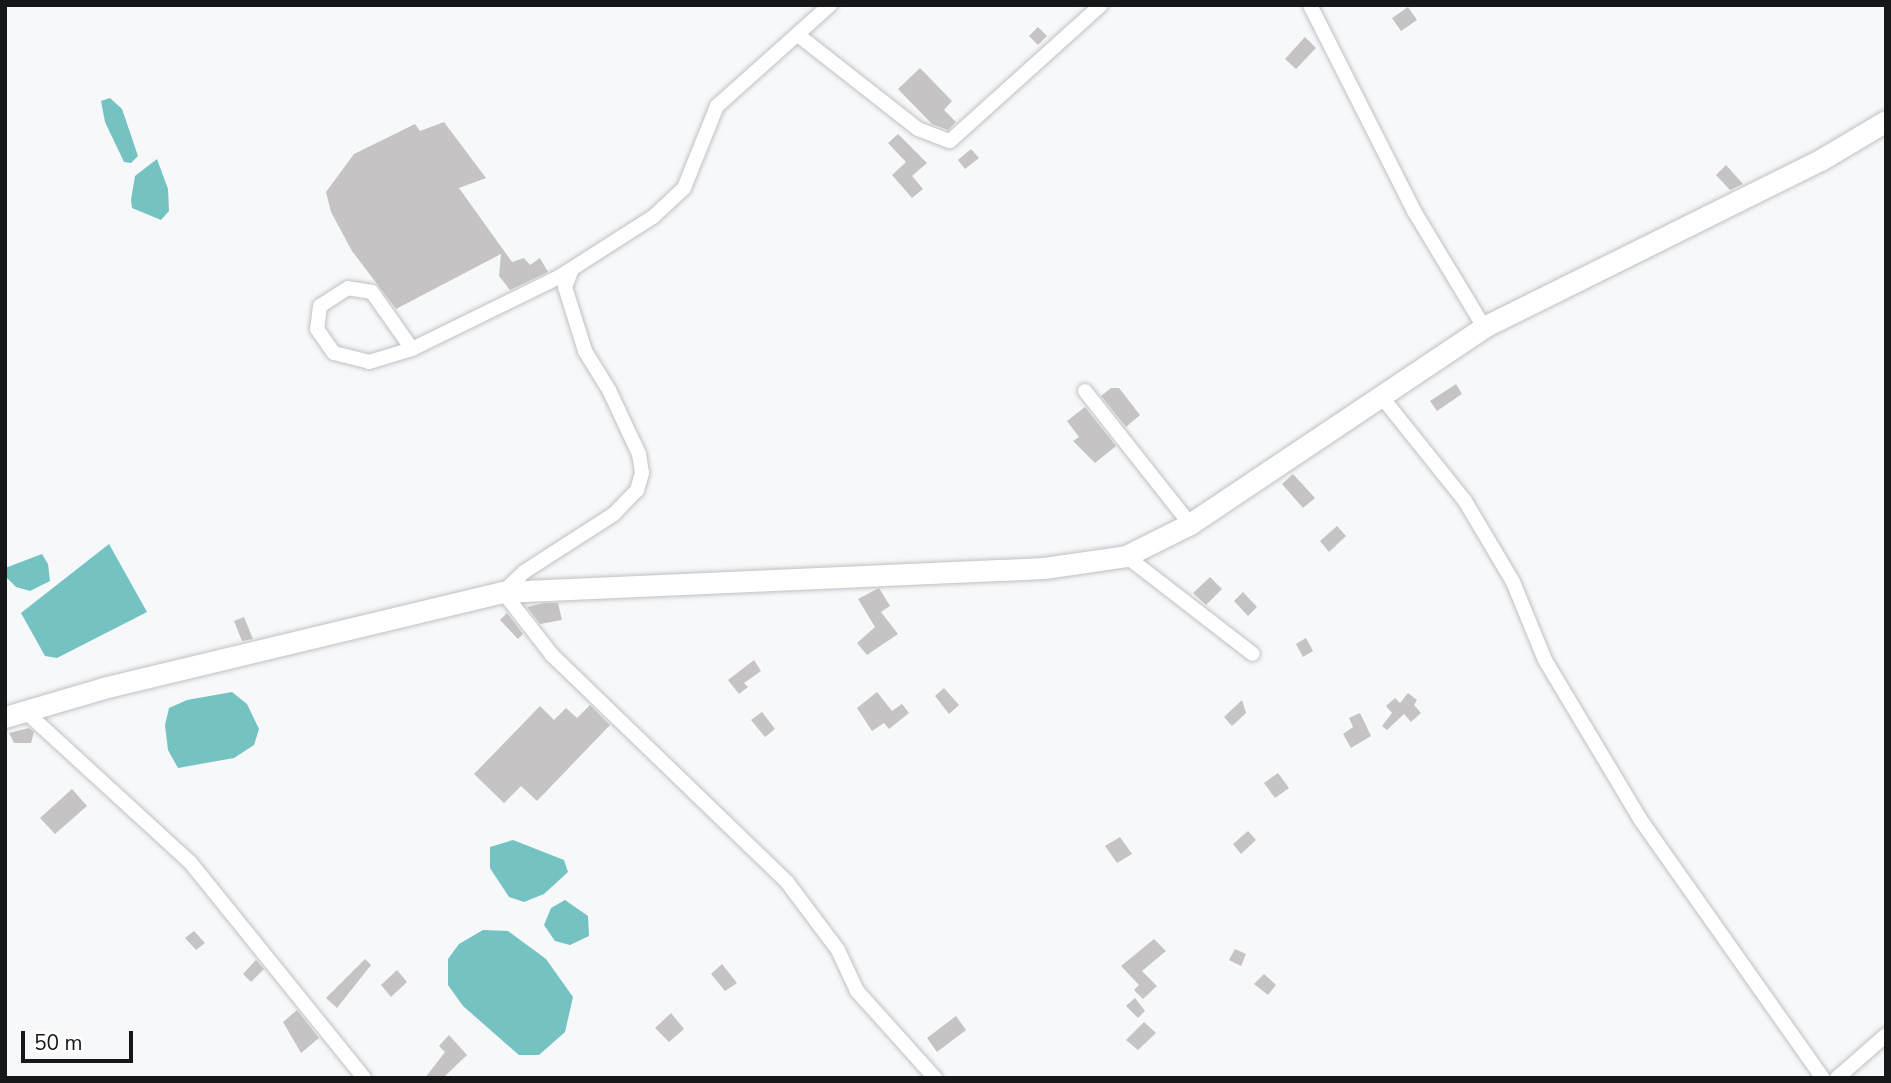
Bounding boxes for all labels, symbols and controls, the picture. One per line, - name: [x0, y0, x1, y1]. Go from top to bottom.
- scale bar: [24, 1016, 136, 1060]
- text: 50 m: [34, 1029, 83, 1057]

